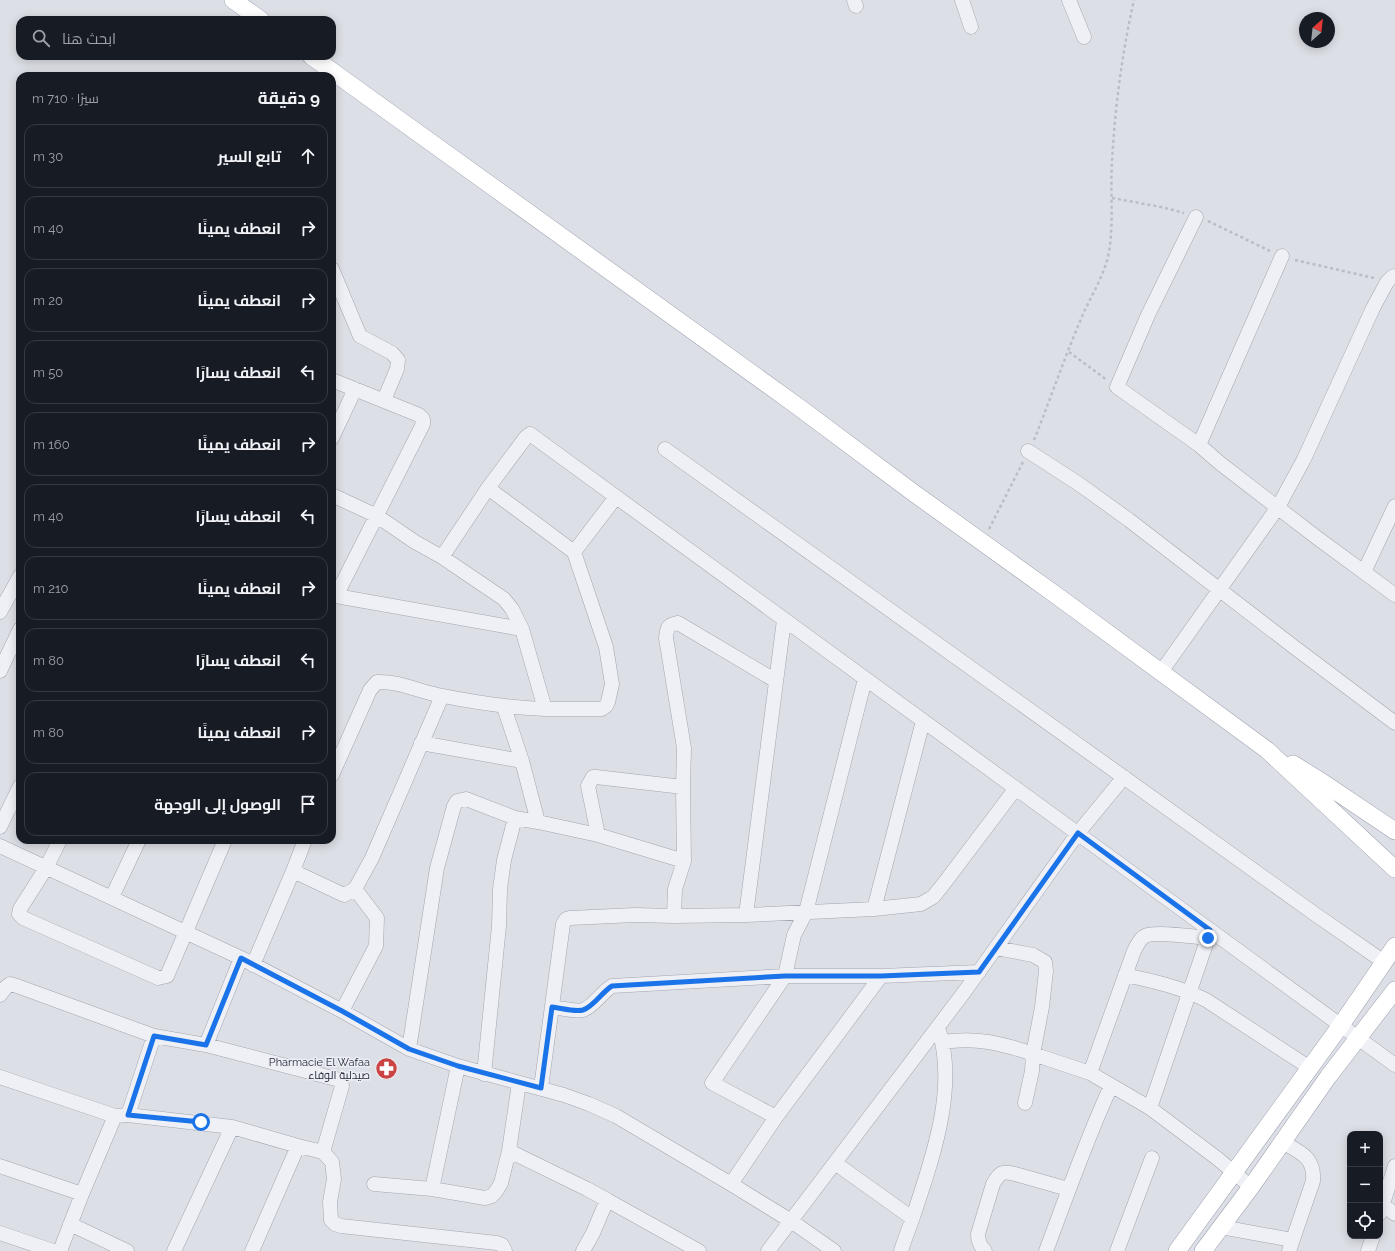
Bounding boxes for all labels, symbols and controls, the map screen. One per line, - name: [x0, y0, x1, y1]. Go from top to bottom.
- north arrow: [1299, 12, 1335, 48]
- search box: [16, 16, 336, 60]
- icon: search: [30, 27, 52, 49]
- text: ابحث هنا: [62, 30, 116, 48]
- text: 9 دقيقة: [258, 88, 320, 108]
- text: سيرًا · 710 m: [32, 91, 99, 106]
- icon: ahead: [297, 145, 319, 167]
- text: تابع السير: [218, 148, 281, 166]
- text: 30 m: [33, 149, 63, 164]
- icon: right: [297, 217, 319, 239]
- text: انعطف يمينًا: [197, 220, 281, 238]
- text: 40 m: [33, 221, 63, 236]
- icon: right: [297, 289, 319, 311]
- text: انعطف يمينًا: [197, 292, 281, 310]
- text: 20 m: [33, 293, 63, 308]
- icon: left: [297, 361, 319, 383]
- text: انعطف يسارًا: [196, 364, 281, 382]
- text: 50 m: [33, 365, 63, 380]
- icon: right: [297, 433, 319, 455]
- text: انعطف يمينًا: [197, 436, 281, 454]
- text: 160 m: [33, 437, 70, 452]
- icon: left: [297, 505, 319, 527]
- text: انعطف يسارًا: [196, 508, 281, 526]
- text: 40 m: [33, 509, 63, 524]
- icon: right: [297, 577, 319, 599]
- text: انعطف يمينًا: [197, 580, 281, 598]
- text: 210 m: [33, 581, 69, 596]
- icon: left: [297, 649, 319, 671]
- text: انعطف يسارًا: [196, 652, 281, 670]
- text: 80 m: [33, 653, 64, 668]
- icon: right: [297, 721, 319, 743]
- text: انعطف يمينًا: [197, 724, 281, 742]
- text: 80 m: [33, 725, 64, 740]
- icon: arrive: [297, 793, 319, 815]
- text: الوصول إلى الوجهة: [154, 796, 281, 814]
- route end: [1199, 929, 1217, 947]
- pharmacy icon: Pharmacie El Wafaa صيدلية الوفاء: [373, 1055, 399, 1081]
- place label: Pharmacie El Wafaa صيدلية الوفاء: [269, 1056, 370, 1082]
- route start: [192, 1113, 210, 1131]
- map controls: [1347, 1131, 1383, 1239]
- button: +: [1347, 1131, 1383, 1167]
- button: −: [1347, 1167, 1383, 1203]
- button: locate: [1347, 1203, 1383, 1239]

